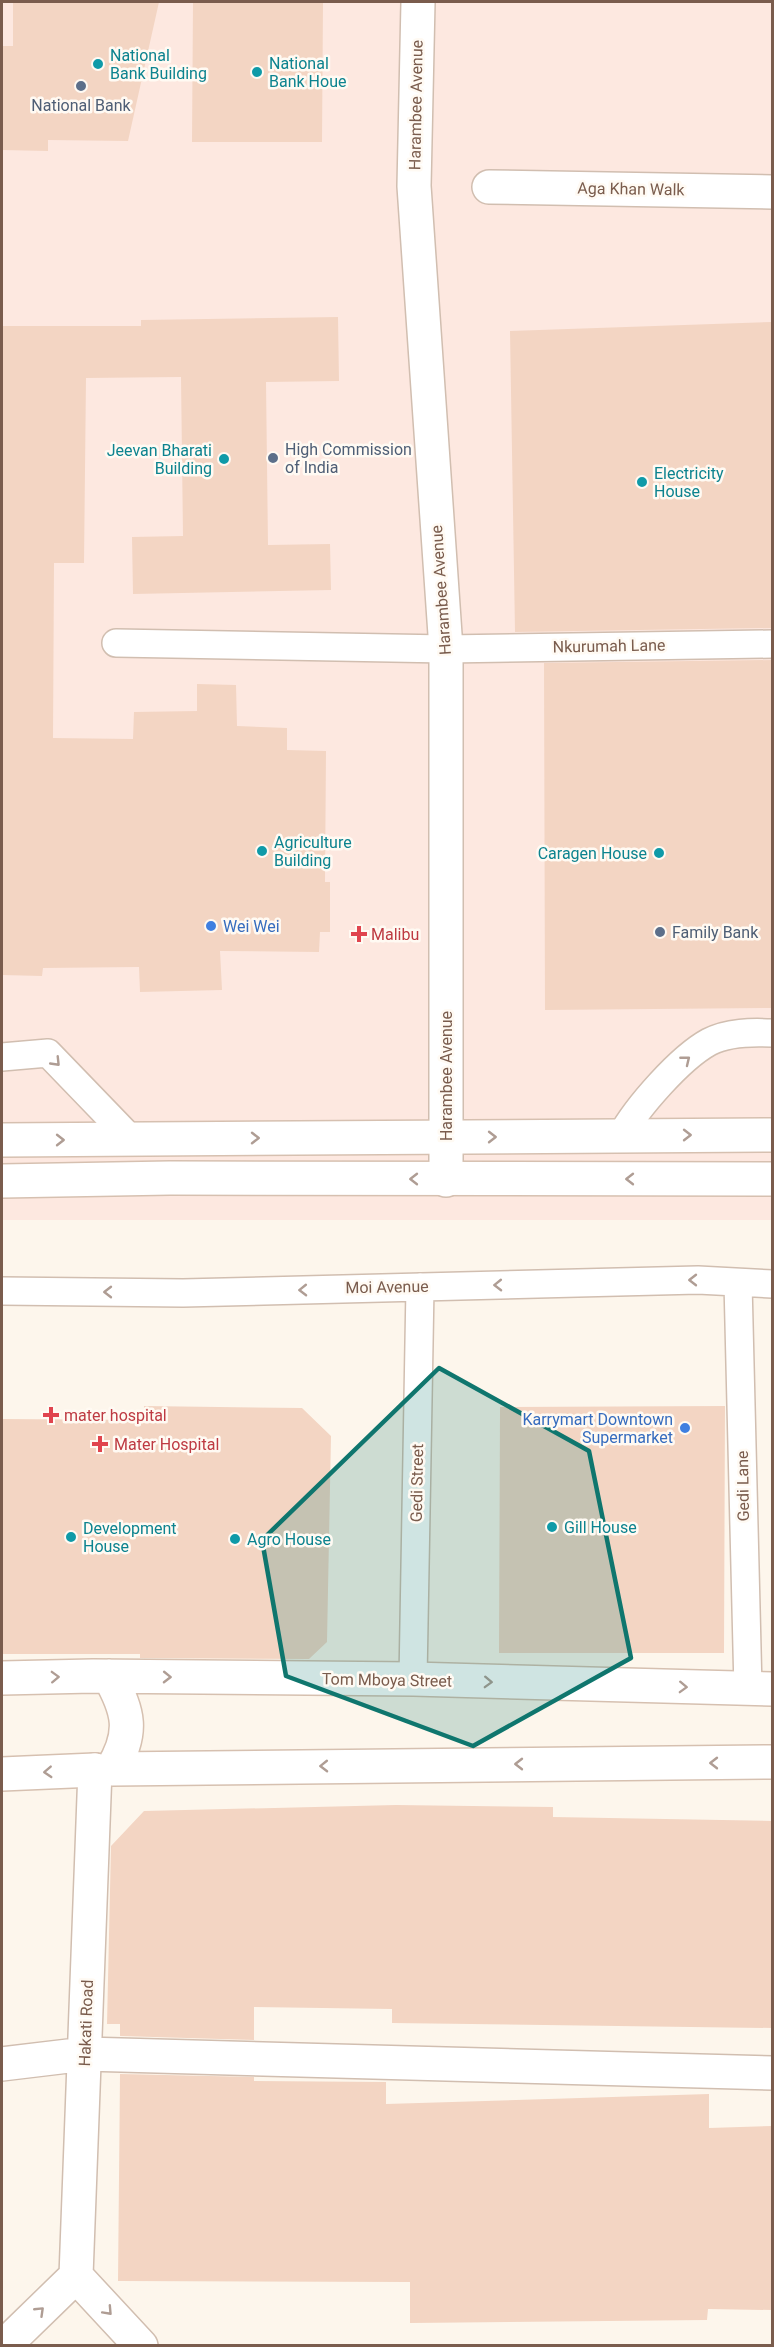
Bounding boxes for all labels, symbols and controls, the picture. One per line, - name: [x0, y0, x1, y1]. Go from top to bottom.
- street label: Harambee Avenue: [405, 40, 427, 170]
- place label: National Bank Building: [110, 46, 207, 83]
- place label: National Bank Houe: [269, 54, 346, 91]
- marker: National Bank Building: [91, 57, 105, 71]
- marker: National Bank Houe: [250, 65, 264, 79]
- marker: National Bank: [74, 79, 88, 93]
- place label: National Bank: [31, 96, 132, 115]
- street label: Aga Khan Walk: [577, 179, 686, 199]
- place label: High Commission of India: [285, 440, 412, 477]
- place label: Jeevan Bharati Building: [107, 441, 212, 478]
- marker: High Commission of India: [266, 451, 280, 465]
- marker: Jeevan Bharati Building: [217, 452, 231, 466]
- place label: Electricity House: [654, 464, 724, 501]
- marker: Electricity House: [635, 475, 649, 489]
- street label: Harambee Avenue: [427, 524, 455, 656]
- street label: Nkurumah Lane: [552, 636, 666, 656]
- place label: Agriculture Building: [274, 833, 352, 870]
- marker: Agriculture Building: [255, 844, 269, 858]
- place label: Caragen House: [538, 844, 647, 863]
- marker: Caragen House: [652, 846, 666, 860]
- place label: Wei Wei: [223, 917, 280, 936]
- marker: Wei Wei: [204, 919, 218, 933]
- place label: Family Bank: [672, 923, 759, 942]
- place label: Malibu: [371, 925, 419, 944]
- marker: Family Bank: [653, 925, 667, 939]
- marker: Malibu: [352, 927, 366, 941]
- street label: Harambee Avenue: [437, 1011, 456, 1141]
- one-way arrow: [49, 1056, 60, 1066]
- one-way arrow: [679, 1056, 690, 1067]
- one-way arrow: [682, 1129, 691, 1142]
- one-way arrow: [487, 1131, 496, 1143]
- one-way arrow: [250, 1132, 259, 1144]
- one-way arrow: [55, 1134, 64, 1146]
- one-way arrow: [410, 1173, 419, 1186]
- one-way arrow: [626, 1173, 635, 1185]
- one-way arrow: [689, 1274, 698, 1286]
- street label: Moi Avenue: [345, 1277, 429, 1297]
- one-way arrow: [494, 1278, 503, 1291]
- one-way arrow: [299, 1283, 308, 1296]
- one-way arrow: [104, 1286, 113, 1298]
- marker: mater hospital: [42, 1406, 60, 1424]
- place label: mater hospital: [64, 1406, 167, 1425]
- place label: Karrymart Downtown Supermarket: [522, 1410, 673, 1447]
- marker: Karrymart Downtown Supermarket: [678, 1421, 692, 1435]
- marker: Mater Hospital: [91, 1435, 109, 1453]
- place label: Mater Hospital: [114, 1435, 219, 1454]
- street label: Gedi Street: [407, 1444, 427, 1522]
- street label: Gedi Lane: [733, 1450, 753, 1522]
- place label: Gill House: [564, 1518, 637, 1537]
- place label: Development House: [83, 1519, 177, 1556]
- marker: Gill House: [545, 1520, 559, 1534]
- marker: Development House: [64, 1530, 78, 1544]
- place label: Agro House: [247, 1530, 331, 1549]
- marker: Agro House: [228, 1532, 242, 1546]
- street label: Tom Mboya Street: [322, 1669, 452, 1691]
- one-way arrow: [51, 1671, 60, 1683]
- one-way arrow: [163, 1671, 172, 1683]
- one-way arrow: [484, 1675, 493, 1688]
- one-way arrow: [678, 1681, 687, 1694]
- one-way arrow: [710, 1757, 719, 1769]
- one-way arrow: [515, 1758, 524, 1770]
- one-way arrow: [320, 1760, 329, 1772]
- one-way arrow: [44, 1766, 53, 1779]
- street label: Hakati Road: [75, 1979, 97, 2067]
- one-way arrow: [101, 2303, 112, 2314]
- one-way arrow: [32, 2307, 43, 2318]

